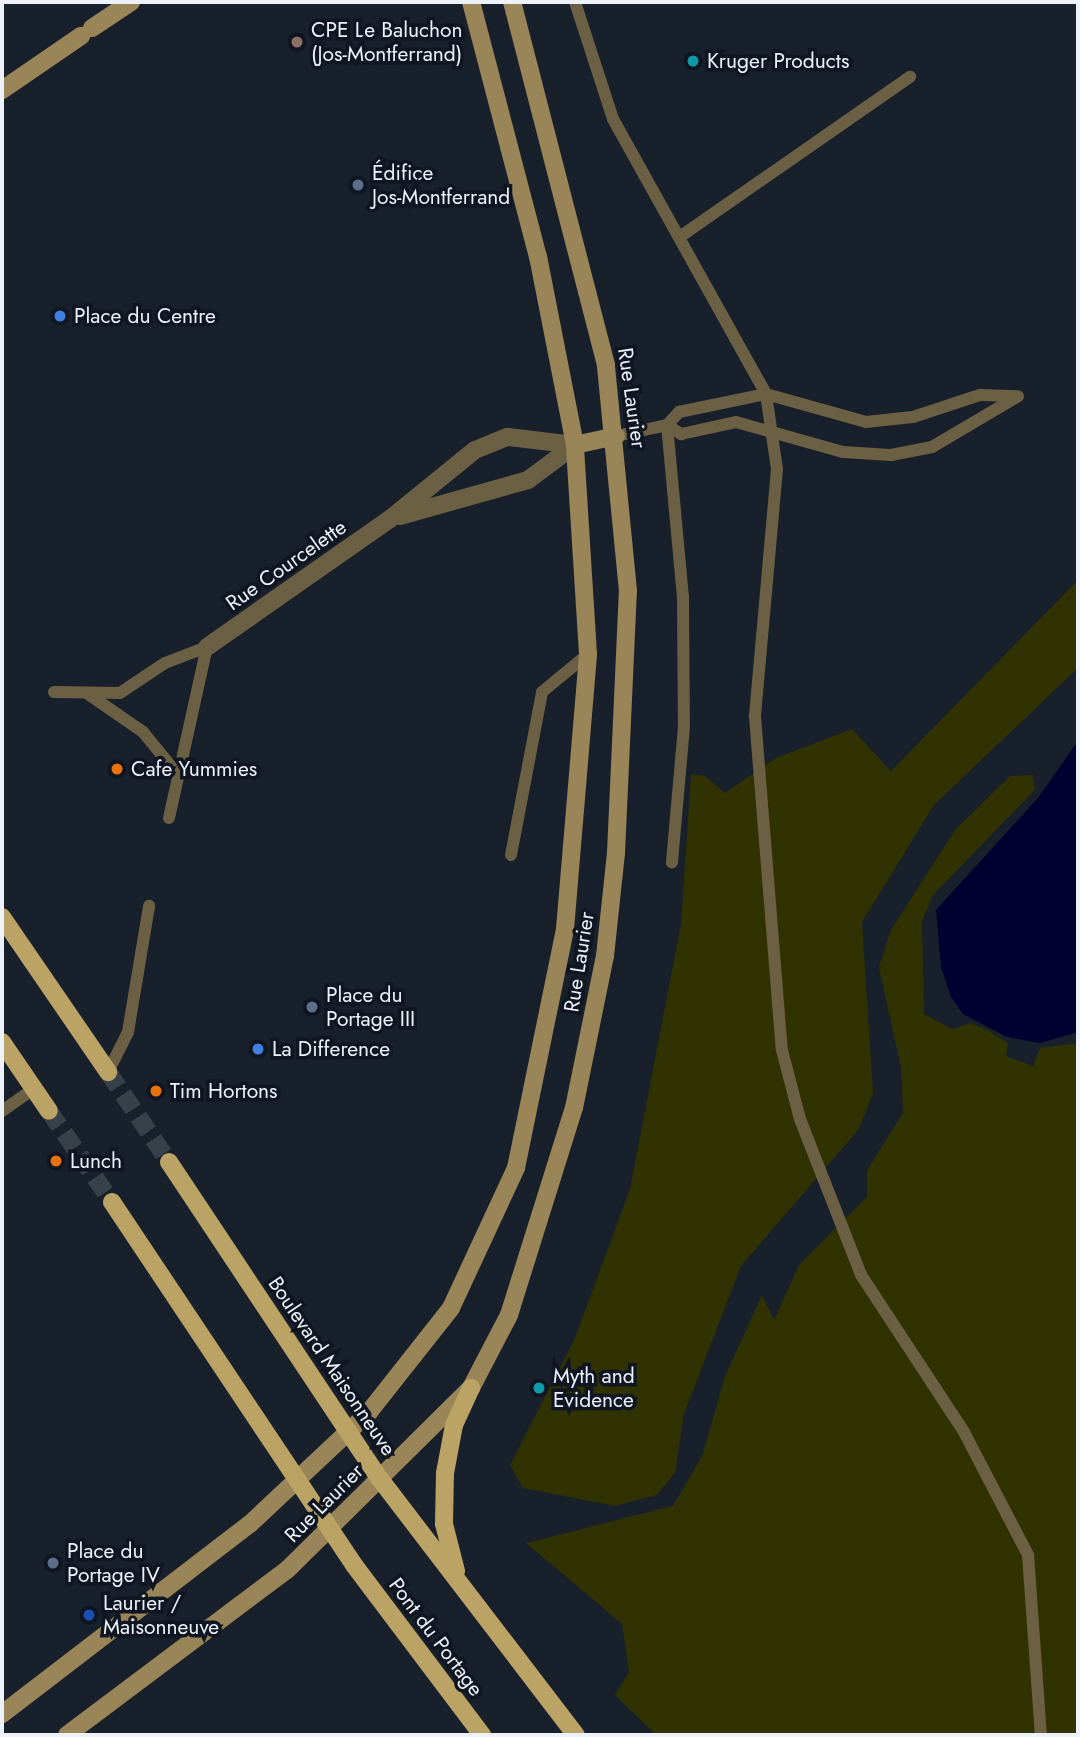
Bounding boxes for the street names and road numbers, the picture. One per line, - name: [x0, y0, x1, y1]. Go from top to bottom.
- street label: Rue Laurier: [612, 346, 652, 450]
- street label: Rue Courcelette: [221, 514, 351, 616]
- street label: Rue Laurier: [559, 910, 599, 1014]
- street label: Boulevard Maisonneuve: [263, 1272, 401, 1460]
- street label: Rue Laurier: [279, 1458, 369, 1548]
- street label: Pont du Portage: [383, 1573, 489, 1701]

